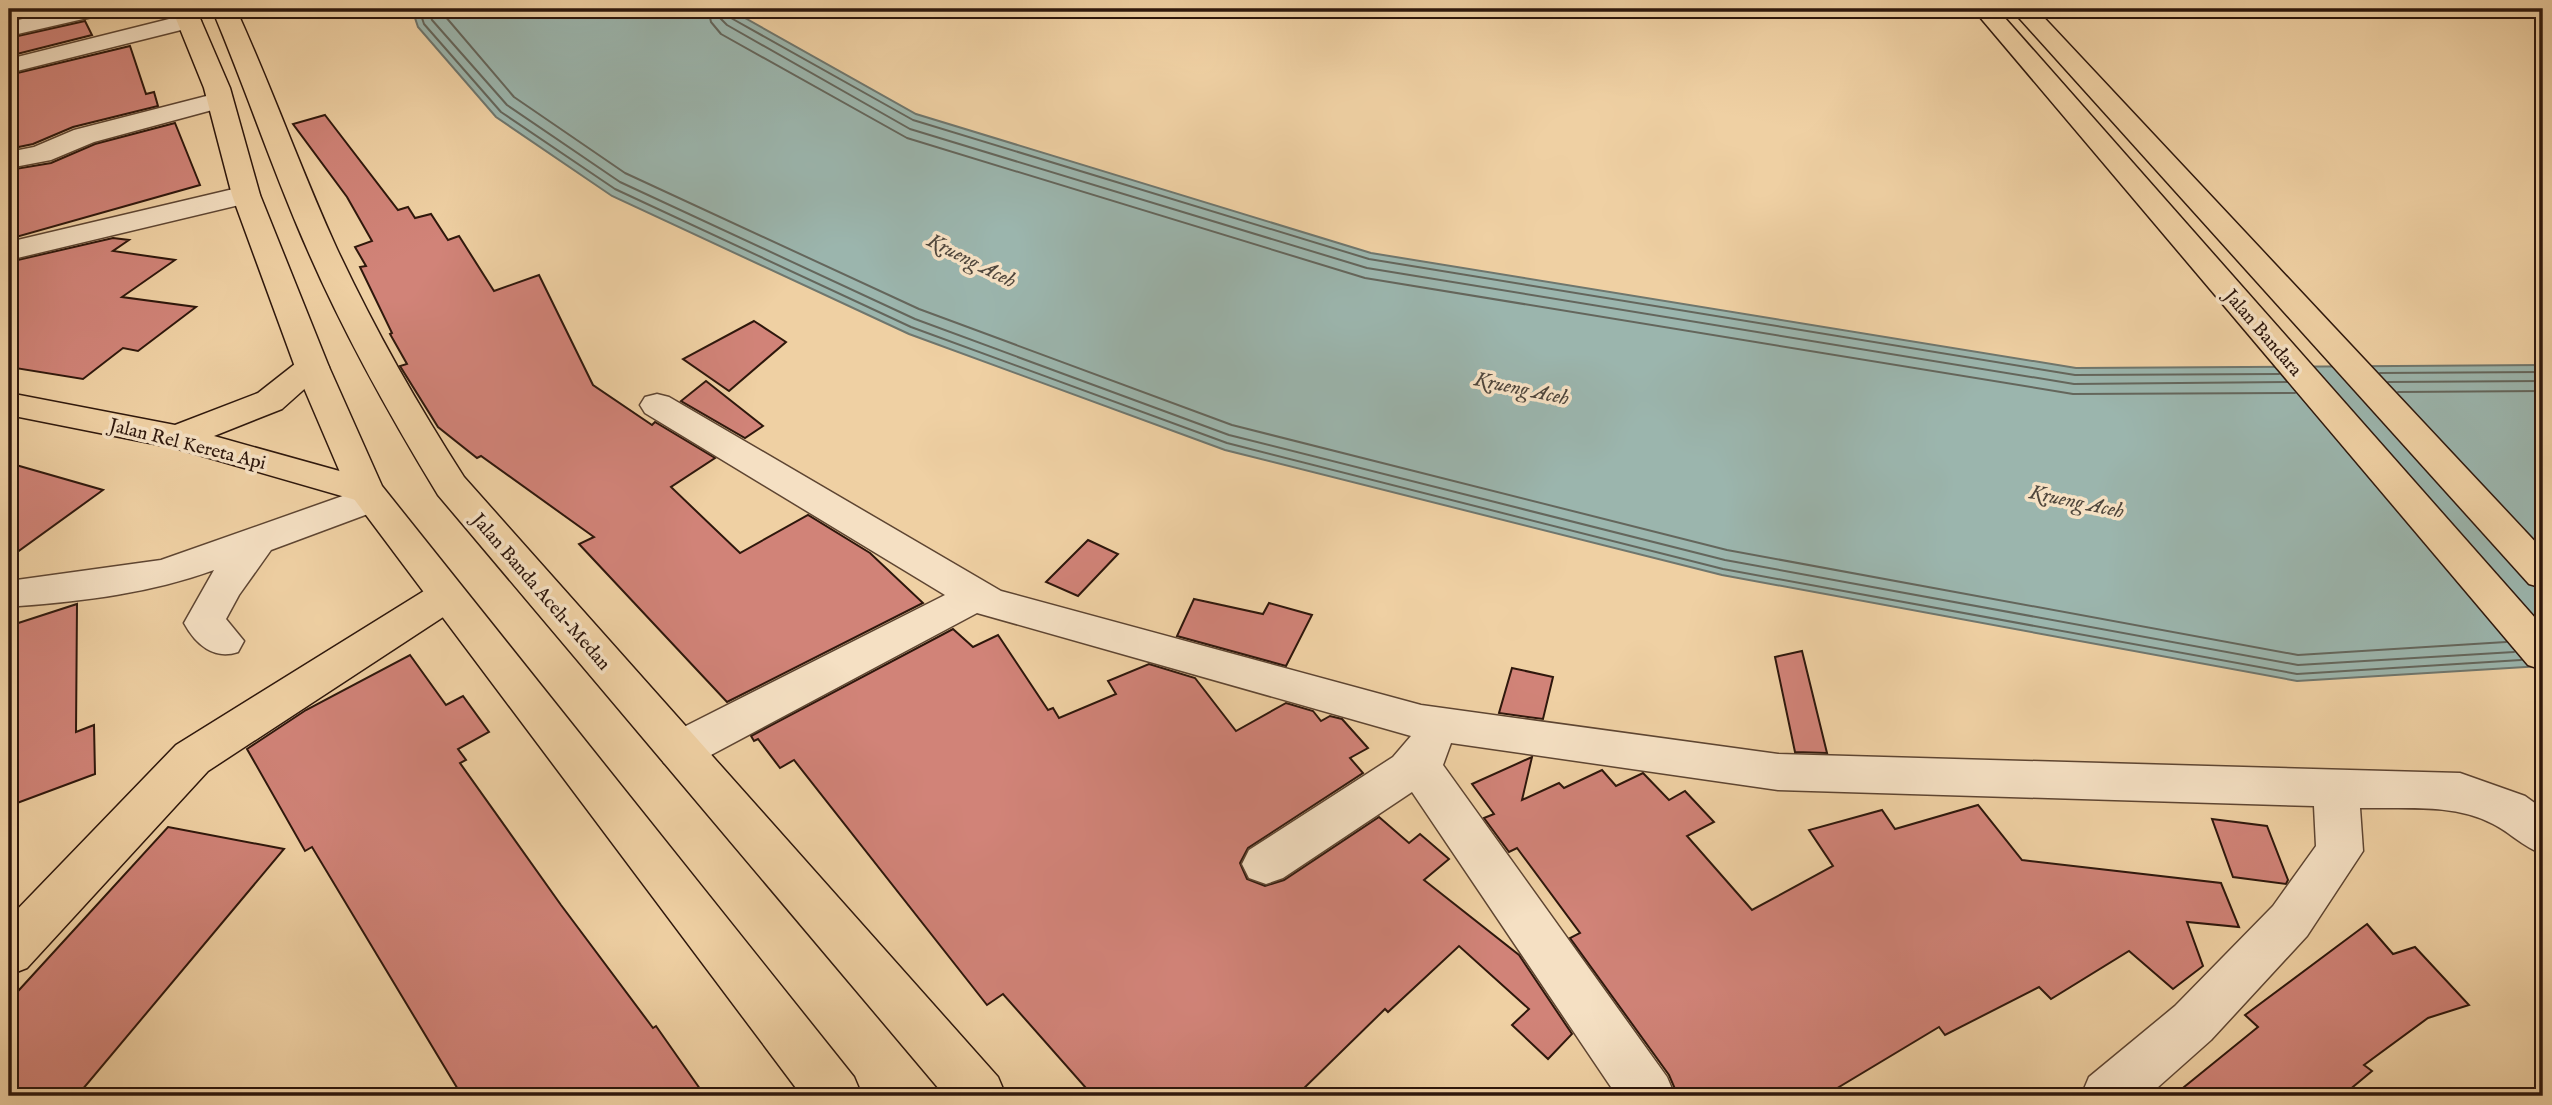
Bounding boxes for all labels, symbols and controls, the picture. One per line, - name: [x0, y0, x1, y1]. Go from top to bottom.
- water label: Krueng Aceh: [922, 227, 1020, 295]
- street label: Jalan Bandara: [2217, 283, 2307, 382]
- water label: Krueng Aceh: [1471, 366, 1572, 413]
- street label: Jalan Rel Kereta Api: [105, 413, 268, 476]
- water label: Krueng Aceh: [2026, 479, 2127, 526]
- street label: Jalan Banda Aceh-Medan: [464, 507, 615, 676]

